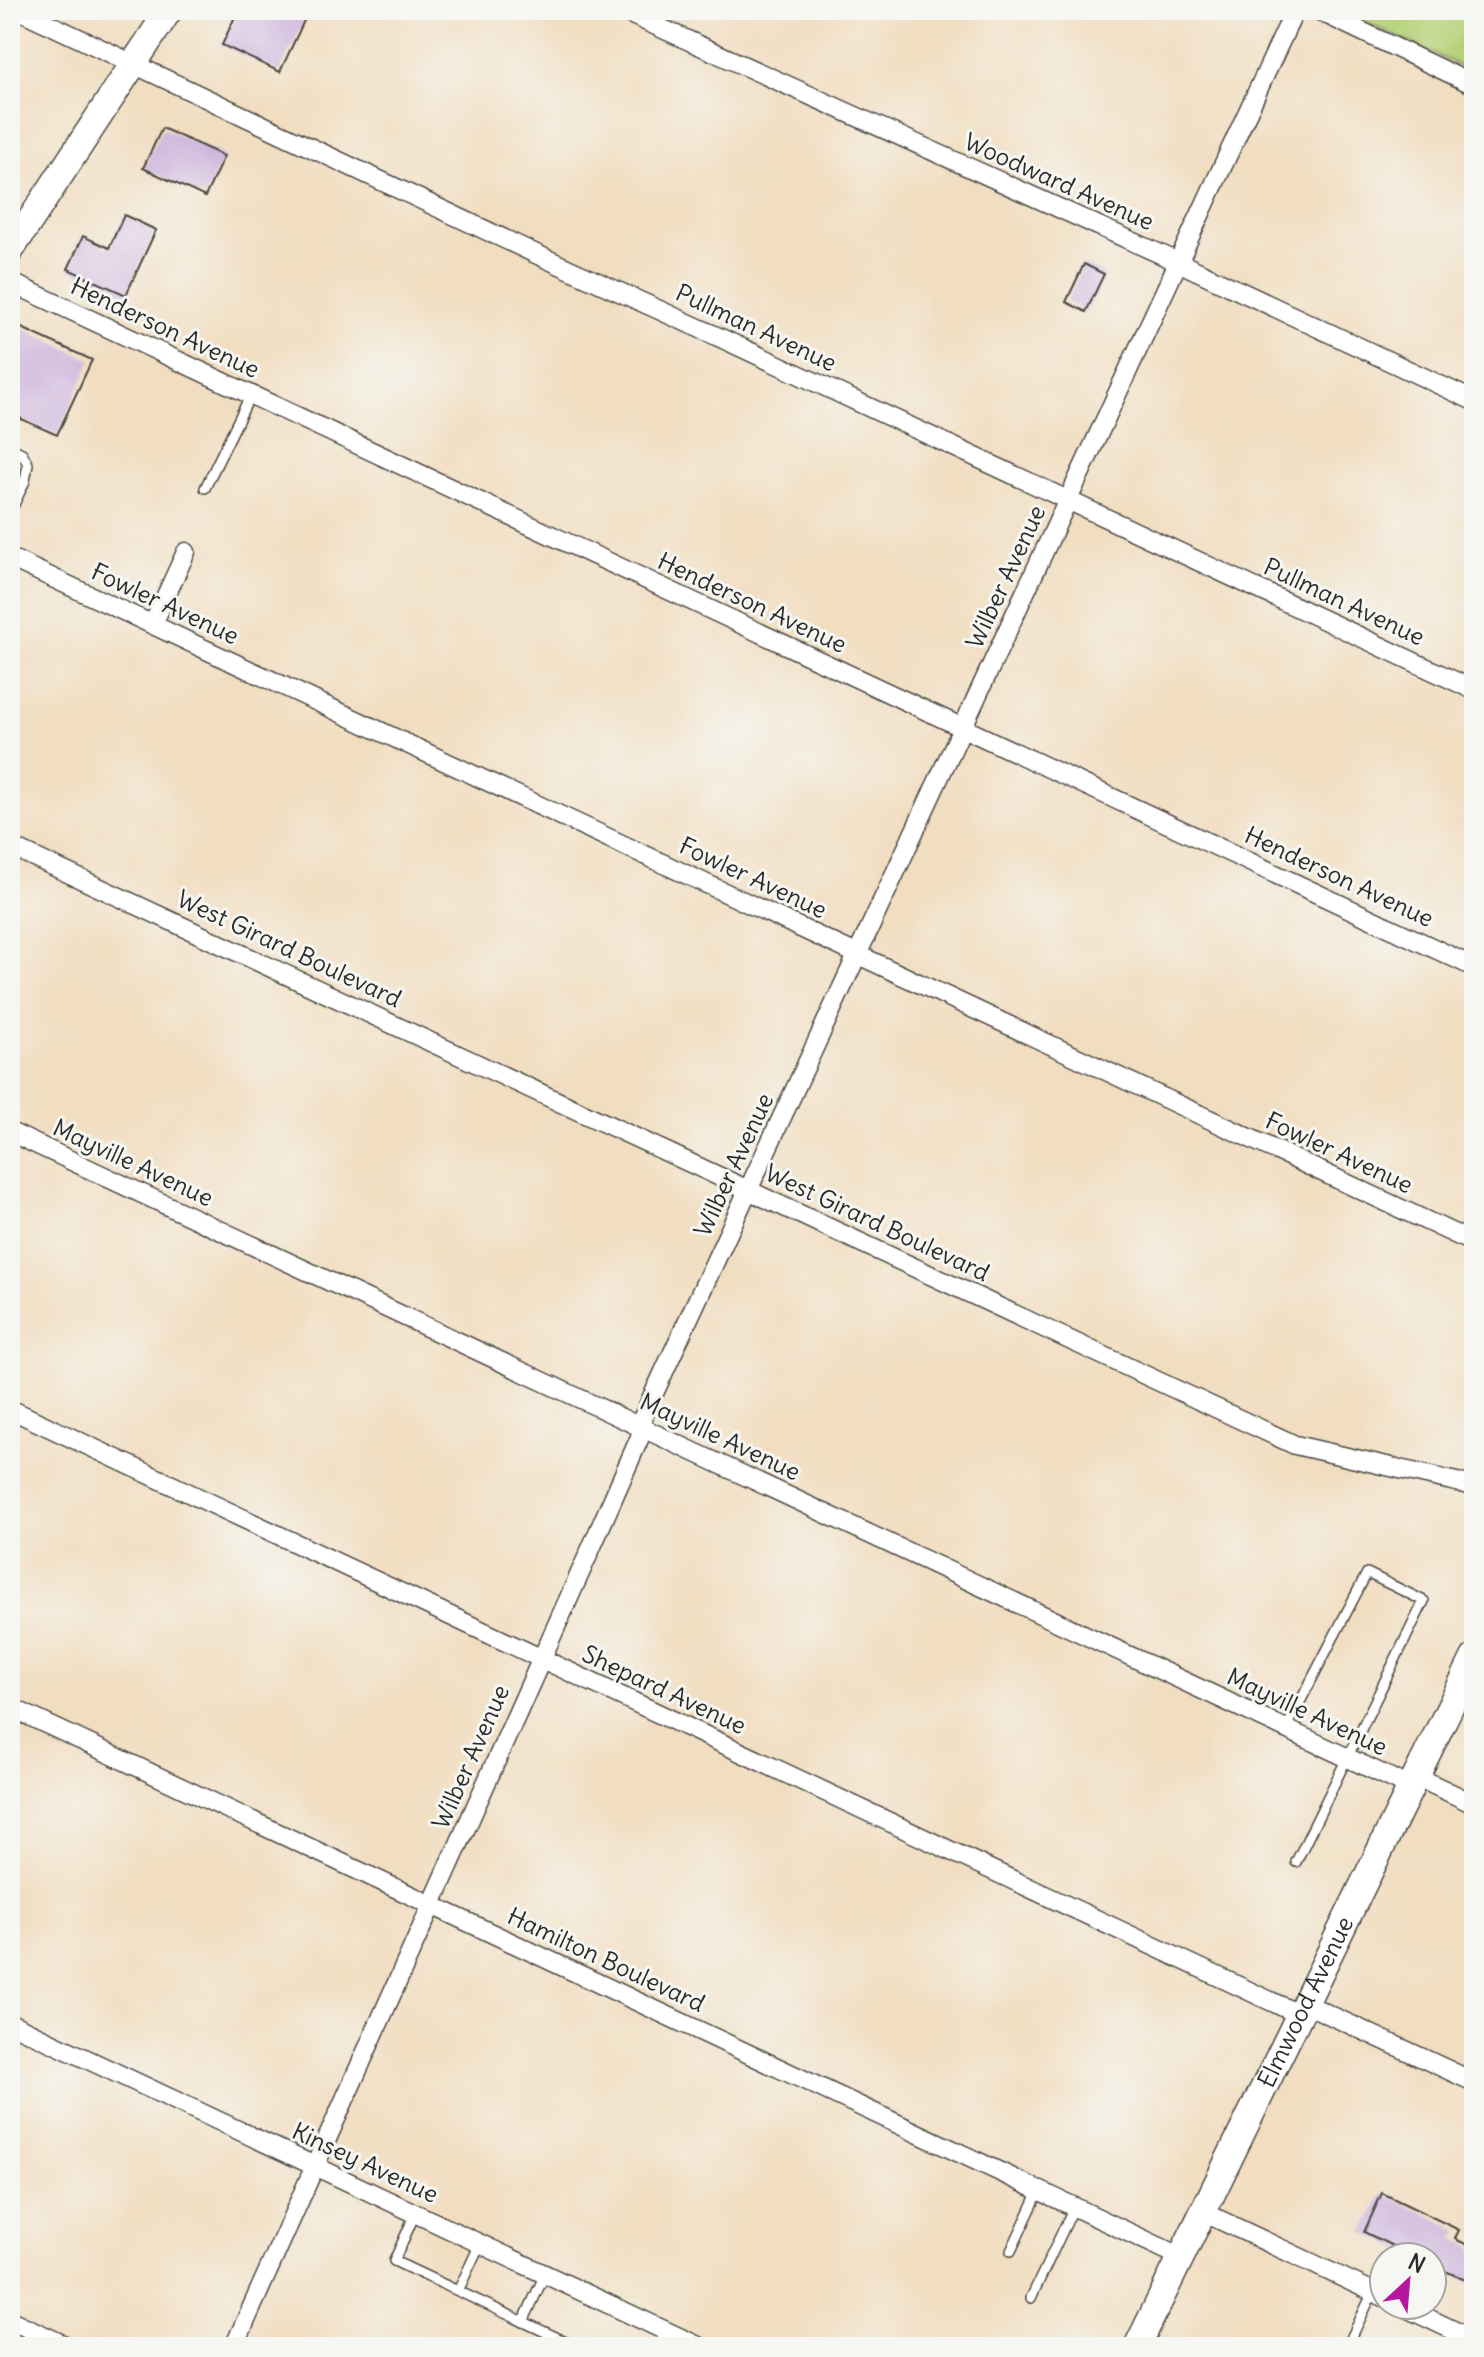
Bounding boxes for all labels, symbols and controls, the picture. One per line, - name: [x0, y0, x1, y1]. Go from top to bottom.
- street label: Woodward Avenue: [960, 126, 1159, 236]
- street label: Henderson Avenue: [66, 270, 265, 384]
- street label: Pullman Avenue: [671, 277, 842, 377]
- street label: Wilber Avenue: [959, 500, 1051, 653]
- street label: Henderson Avenue: [653, 545, 852, 659]
- street label: Pullman Avenue: [1259, 551, 1430, 651]
- street label: Fowler Avenue: [87, 556, 244, 650]
- street label: Henderson Avenue: [1240, 819, 1439, 933]
- street label: Fowler Avenue: [675, 830, 832, 924]
- street label: West Girard Boulevard: [172, 883, 406, 1013]
- street label: Wilber Avenue: [687, 1088, 779, 1241]
- street label: Fowler Avenue: [1261, 1105, 1418, 1199]
- street label: Mayville Avenue: [49, 1112, 218, 1212]
- street label: West Girard Boulevard: [760, 1157, 994, 1287]
- street label: Mayville Avenue: [636, 1386, 805, 1486]
- street label: Shepard Avenue: [578, 1638, 751, 1740]
- street label: Mayville Avenue: [1223, 1661, 1392, 1761]
- street label: Wilber Avenue: [425, 1680, 515, 1833]
- street label: Hamilton Boulevard: [503, 1900, 710, 2018]
- street label: Elmwood Avenue: [1250, 1911, 1359, 2092]
- street label: Kinsey Avenue: [288, 2115, 443, 2209]
- north arrow: [1368, 2241, 1448, 2321]
- text: N: [1404, 2247, 1430, 2279]

